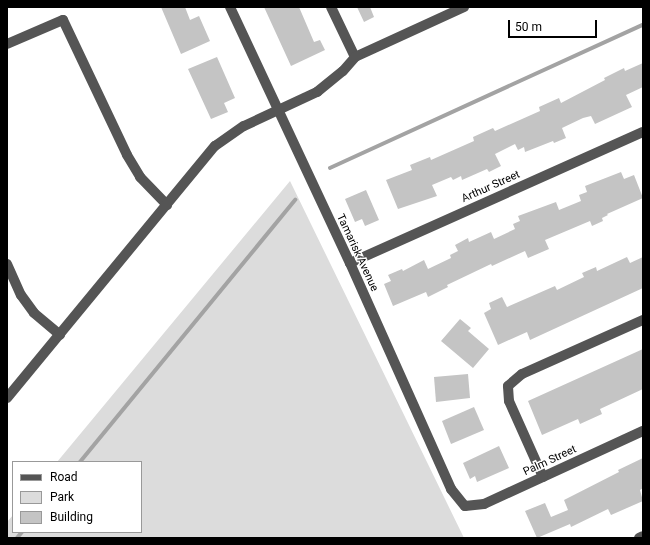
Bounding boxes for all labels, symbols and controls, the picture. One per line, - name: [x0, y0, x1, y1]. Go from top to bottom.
- scale bar: [510, 12, 599, 38]
- text: 50 m: [515, 20, 542, 34]
- street label: Arthur Street: [460, 168, 522, 206]
- street label: Tamarisk Avenue: [333, 212, 381, 294]
- street label: Palm Street: [521, 443, 579, 479]
- legend: [12, 461, 142, 533]
- text: Road: [50, 470, 78, 484]
- text: Park: [50, 490, 74, 504]
- text: Building: [50, 510, 93, 524]

